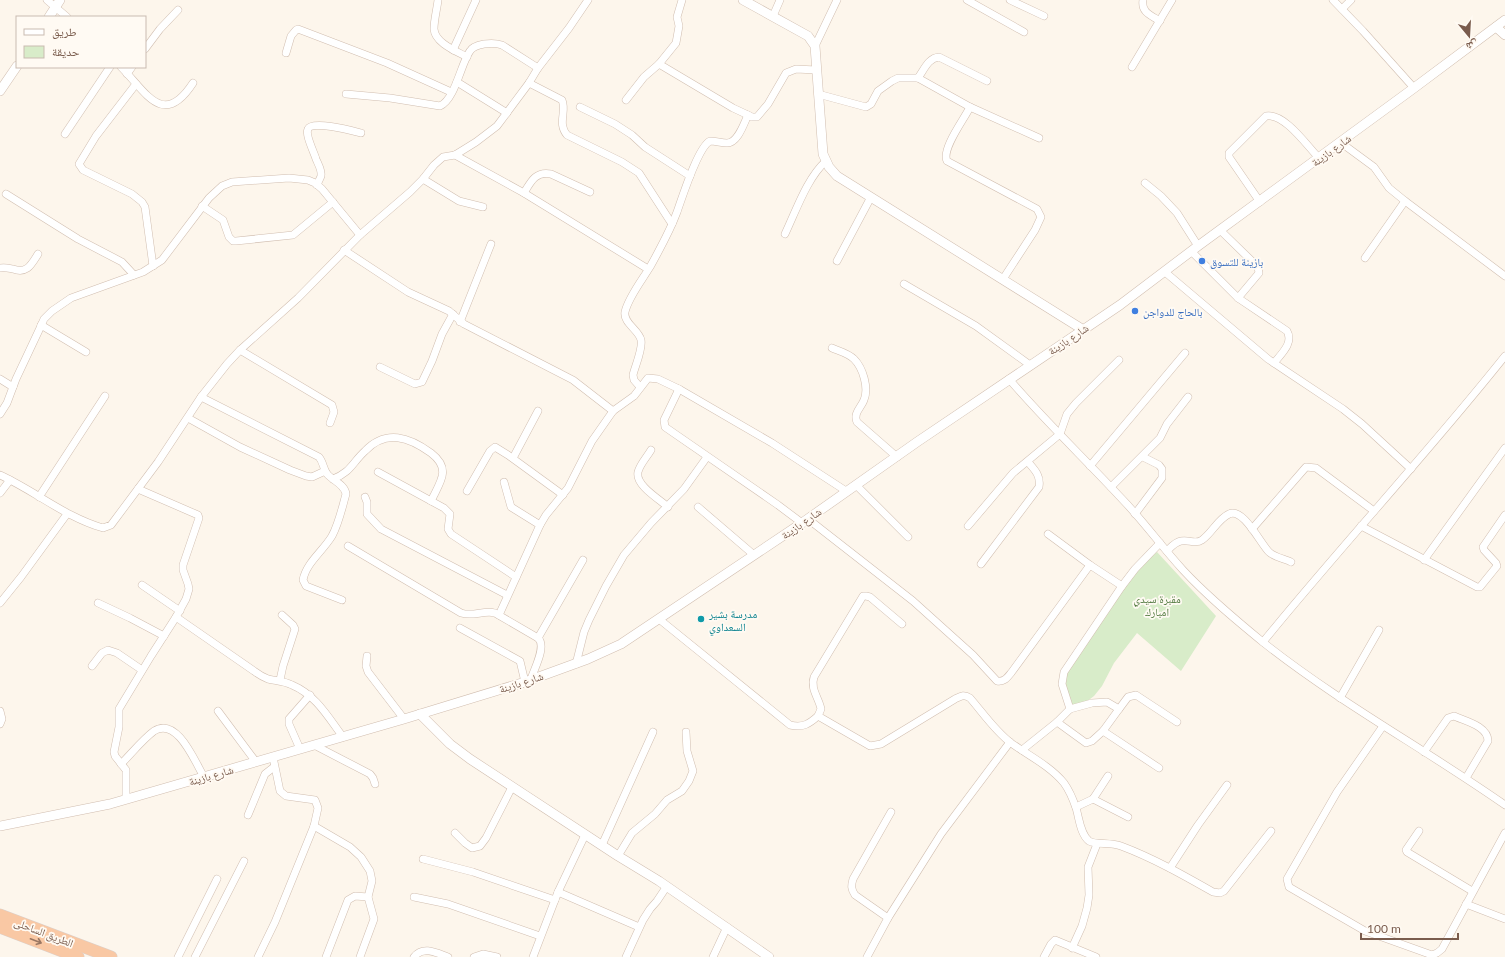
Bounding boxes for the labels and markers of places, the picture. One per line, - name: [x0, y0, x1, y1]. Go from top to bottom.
- place label: بازينة للتسوق: [1210, 255, 1263, 269]
- marker: بازينة للتسوق: [1197, 256, 1207, 266]
- place label: بالحاج للدواجن: [1143, 305, 1203, 319]
- marker: بالحاج للدواجن: [1130, 306, 1140, 316]
- place label: مدرسة بشير السعداوي: [708, 607, 757, 635]
- marker: مدرسة بشير السعداوي: [696, 614, 706, 624]

